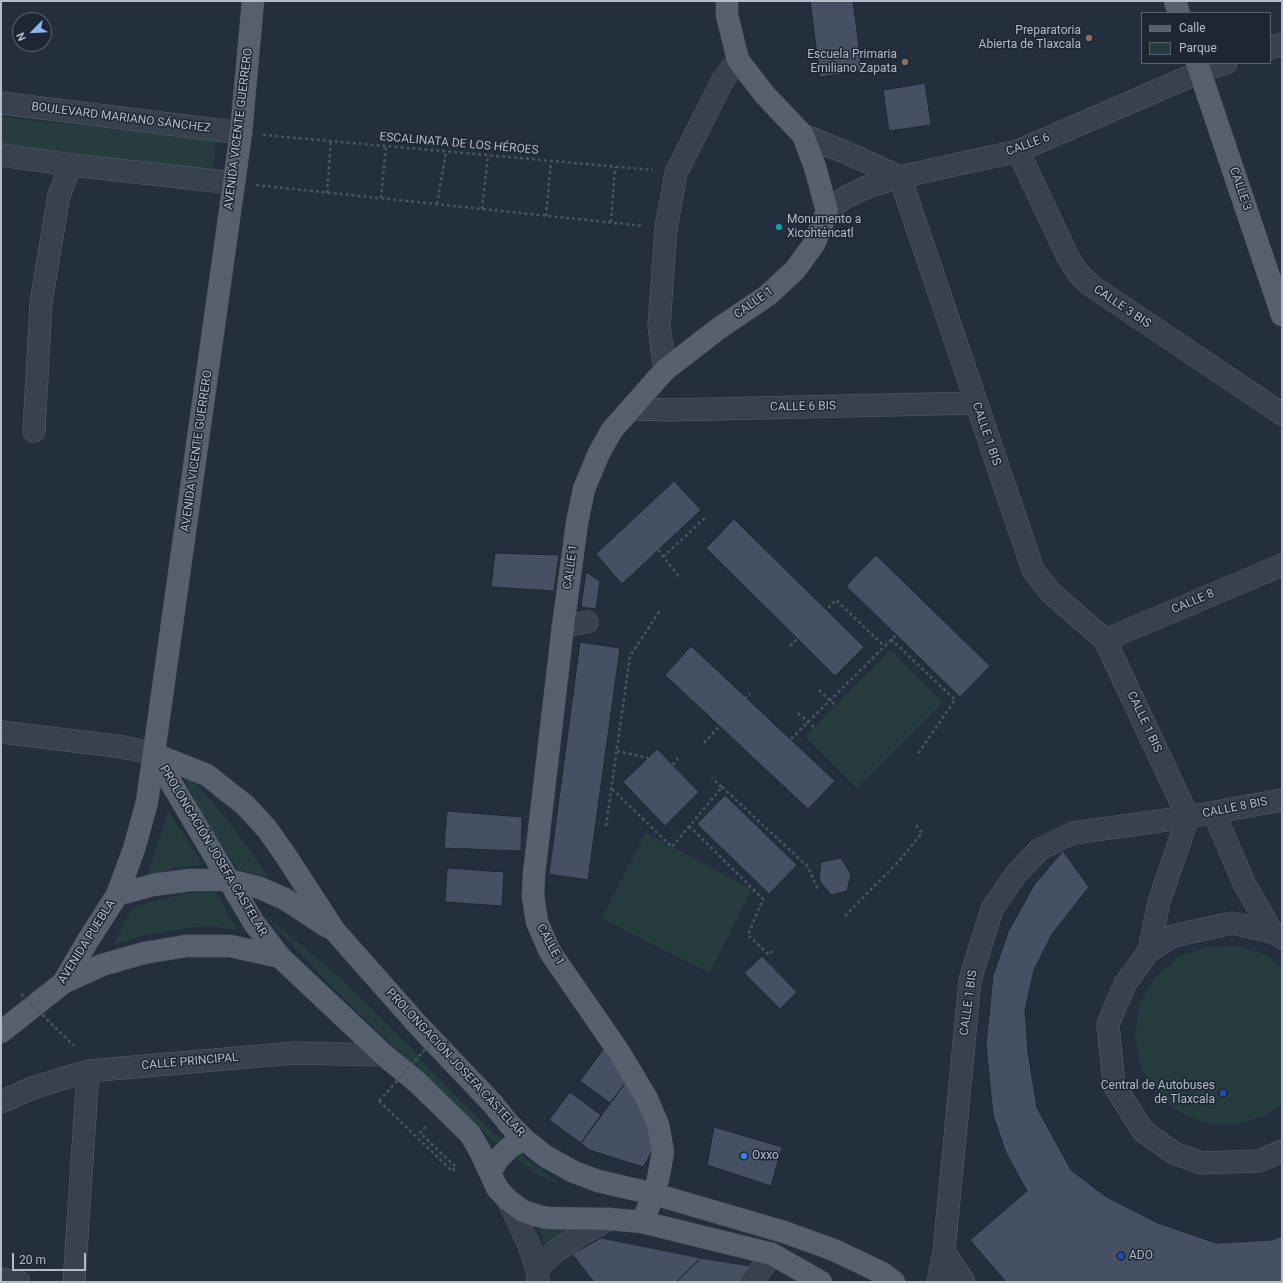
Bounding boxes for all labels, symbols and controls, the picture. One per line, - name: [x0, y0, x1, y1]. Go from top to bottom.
- north arrow: [12, 12, 52, 52]
- legend: [1141, 12, 1271, 64]
- text: Calle: [1179, 21, 1206, 35]
- place label: Preparatoria Abierta de Tlaxcala: [979, 24, 1081, 52]
- text: N: [14, 30, 29, 43]
- marker: Preparatoria Abierta de Tlaxcala: [1084, 33, 1094, 43]
- text: Parque: [1179, 41, 1217, 55]
- street label: AVENIDA VICENTE GUERRERO: [222, 47, 256, 211]
- place label: Escuela Primaria Emiliano Zapata: [807, 48, 897, 76]
- marker: Escuela Primaria Emiliano Zapata: [900, 57, 910, 67]
- street label: BOULEVARD MARIANO SÁNCHEZ: [30, 100, 212, 136]
- street label: ESCALINATA DE LOS HÉROES: [379, 130, 539, 158]
- street label: CALLE 6: [1004, 131, 1052, 159]
- street label: CALLE 3: [1226, 165, 1254, 213]
- place label: Monumento a Xicohténcatl: [787, 213, 861, 241]
- marker: Monumento a Xicohténcatl: [774, 222, 784, 232]
- street label: CALLE 3 BIS: [1091, 283, 1153, 331]
- street label: CALLE 1: [732, 284, 776, 322]
- street label: AVENIDA VICENTE GUERRERO: [179, 369, 215, 533]
- street label: CALLE 6 BIS: [770, 399, 836, 415]
- street label: CALLE 1 BIS: [968, 400, 1004, 468]
- street label: CALLE 1: [561, 544, 581, 590]
- street label: CALLE 8: [1169, 587, 1217, 617]
- street label: CALLE 1 BIS: [1124, 689, 1164, 755]
- street label: PROLONGACIÓN JOSEFA CASTELAR: [156, 763, 270, 939]
- street label: CALLE 8 BIS: [1201, 795, 1269, 821]
- street label: AVENIDA PUEBLA: [55, 897, 119, 987]
- street label: CALLE 1: [533, 922, 567, 968]
- street label: CALLE 1 BIS: [957, 969, 981, 1037]
- street label: PROLONGACIÓN JOSEFA CASTELAR: [383, 986, 527, 1140]
- street label: CALLE PRINCIPAL: [141, 1051, 239, 1073]
- place label: Central de Autobuses de Tlaxcala: [1101, 1079, 1215, 1107]
- marker: Central de Autobuses de Tlaxcala: [1218, 1088, 1228, 1098]
- place label: Oxxo: [752, 1149, 779, 1163]
- marker: Oxxo: [739, 1151, 749, 1161]
- scale bar: [14, 1245, 88, 1271]
- place label: ADO: [1129, 1249, 1153, 1263]
- marker: ADO: [1116, 1251, 1126, 1261]
- text: 20 m: [19, 1253, 46, 1267]

